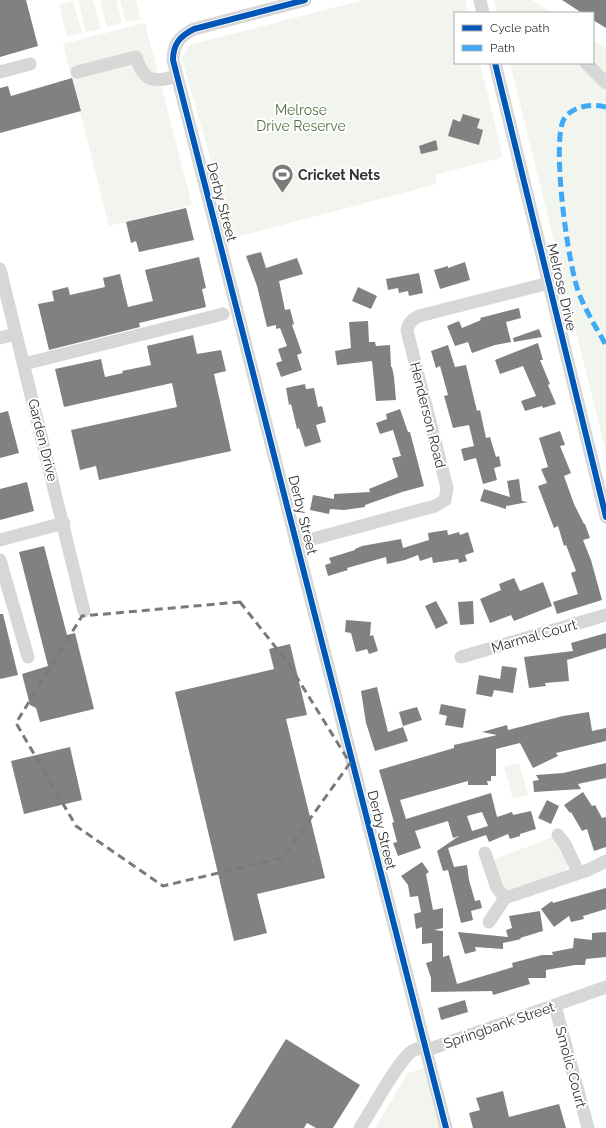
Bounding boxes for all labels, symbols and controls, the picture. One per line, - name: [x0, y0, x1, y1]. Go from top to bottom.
- legend: [454, 12, 594, 64]
- text: Cycle path: [490, 21, 549, 35]
- text: Path: [490, 41, 515, 55]
- park label: Melrose Drive Reserve: [256, 102, 346, 134]
- street label: Derby Street: [204, 161, 240, 244]
- sports icon: Cricket Nets: [270, 162, 296, 195]
- place label: Cricket Nets: [298, 167, 380, 183]
- street label: Melrose Drive: [544, 242, 580, 332]
- street label: Henderson Road: [407, 360, 449, 470]
- street label: Garden Drive: [25, 397, 61, 483]
- street label: Derby Street: [285, 474, 321, 557]
- street label: Marmal Court: [489, 616, 579, 656]
- street label: Derby Street: [364, 789, 400, 872]
- street label: Springbank Street: [441, 998, 557, 1051]
- street label: Smolic Court: [552, 1025, 590, 1110]

